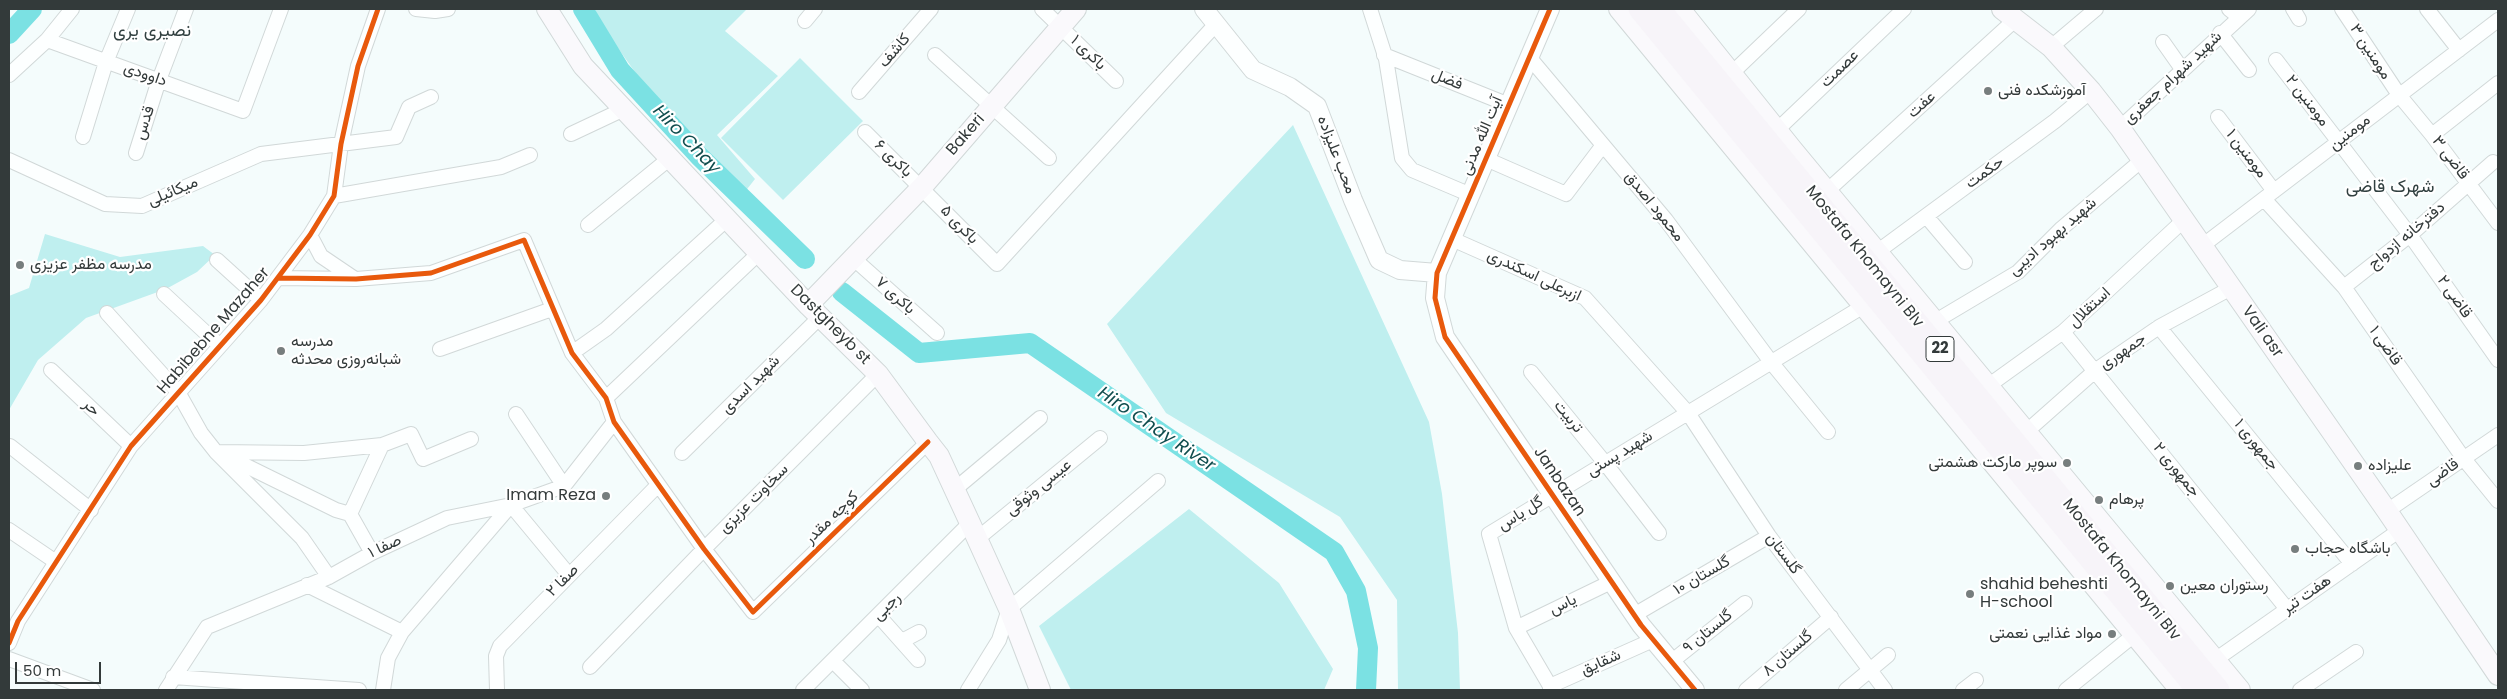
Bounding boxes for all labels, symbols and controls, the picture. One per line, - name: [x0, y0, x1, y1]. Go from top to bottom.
- district label: نصیری یری: [113, 20, 191, 42]
- street label: مومنین ۳: [2345, 21, 2395, 83]
- street label: شهید شهرام جعفری: [2120, 27, 2226, 129]
- street label: کاشف: [875, 30, 915, 72]
- street label: باکری ۱: [1066, 31, 1110, 75]
- street label: عصمت: [1817, 46, 1863, 92]
- street label: داوودی: [121, 59, 169, 91]
- street label: فضل: [1429, 65, 1465, 95]
- street label: مومنین ۲: [2281, 71, 2333, 131]
- place label: آموزشکده فنی: [1998, 81, 2086, 101]
- marker: آموزشکده فنی: [1982, 85, 1994, 97]
- street label: عفت: [1904, 87, 1940, 123]
- street label: آیت‌ الله مدنی: [1457, 93, 1507, 179]
- water label: Hiro Chay: [648, 101, 724, 179]
- street label: قدس: [131, 104, 159, 142]
- street label: Bakeri: [943, 110, 989, 160]
- street label: مومنین: [2325, 111, 2375, 155]
- street label: محب علیزاده: [1312, 113, 1360, 197]
- street label: مومنین ۱: [2221, 126, 2271, 182]
- street label: قاضی ۳: [2427, 132, 2473, 184]
- street label: باکری ۶: [870, 136, 916, 182]
- street label: حکمت: [1962, 153, 2008, 193]
- street label: محمود اصدق: [1620, 168, 1688, 246]
- street label: میکائیلی: [145, 173, 201, 211]
- district label: شهرک قاضی: [2346, 176, 2434, 198]
- street label: Mostafa Khomayni Blv: [1801, 182, 1927, 332]
- street label: شهید بهبود ادیبی: [2005, 194, 2101, 280]
- street label: دفترخانه ازدواج: [2365, 198, 2449, 274]
- street label: باکری ۵: [936, 201, 982, 249]
- street label: ازبرعلی اسکندری: [1484, 246, 1584, 306]
- place label: مدرسه مظفر عزیزی: [30, 255, 152, 275]
- marker: مدرسه مظفر عزیزی: [14, 259, 26, 271]
- street label: Habibebne Mazaher: [154, 264, 274, 398]
- street label: قاضی ۲: [2432, 272, 2476, 322]
- street label: باکری ۷: [871, 273, 919, 319]
- street label: Dastgheyb st: [786, 281, 874, 369]
- street label: استقلال: [2065, 284, 2115, 332]
- street label: Vali asr: [2237, 302, 2287, 362]
- street label: قاضی ۱: [2364, 322, 2406, 370]
- street label: جمهوری: [2096, 330, 2150, 374]
- place label: مدرسه شبانه‌روزی محدثه: [291, 332, 401, 370]
- road number: 22: [1926, 336, 1954, 362]
- marker: مدرسه شبانه‌روزی محدثه: [275, 345, 287, 357]
- street label: شهید اسدی: [718, 352, 784, 418]
- water label: Hiro Chay River: [1093, 383, 1219, 477]
- street label: حر: [78, 395, 104, 421]
- street label: تربیت: [1549, 397, 1587, 437]
- street label: جمهوری ۱: [2229, 415, 2283, 475]
- street label: شهید پستی: [1583, 427, 1657, 481]
- street label: جمهوری ۲: [2148, 439, 2204, 501]
- street label: Janbazan: [1529, 444, 1589, 520]
- place label: سوپر مارکت هشمتی: [1928, 453, 2057, 473]
- street label: قاضی: [2423, 455, 2463, 491]
- street label: عیسی وثوقی: [1002, 456, 1076, 520]
- place label: علیزاده: [2368, 456, 2412, 476]
- marker: سوپر مارکت هشمتی: [2061, 457, 2073, 469]
- street label: سخاوت عزیزی: [715, 460, 793, 538]
- marker: علیزاده: [2352, 460, 2364, 472]
- place label: Imam Reza: [506, 486, 596, 506]
- street label: کوچه مقدر: [801, 487, 863, 549]
- marker: Imam Reza: [600, 490, 612, 502]
- place label: پرهام: [2109, 490, 2144, 510]
- street label: گل یاس: [1495, 493, 1547, 535]
- marker: پرهام: [2093, 494, 2105, 506]
- street label: Mostafa Khomayni Blv: [2058, 495, 2184, 645]
- street label: گلستان: [1761, 530, 1805, 578]
- street label: صفا ۱: [365, 531, 405, 563]
- place label: باشگاه حجاب: [2305, 539, 2390, 559]
- marker: باشگاه حجاب: [2289, 543, 2301, 555]
- street label: گلستان ۱۰: [1670, 552, 1734, 600]
- street label: صفا ۲: [543, 561, 583, 601]
- street label: هفت تیر: [2279, 571, 2335, 619]
- place label: shahid beheshti H-school: [1980, 575, 2108, 613]
- place label: رستوران معین: [2180, 576, 2268, 596]
- marker: رستوران معین: [2164, 580, 2176, 592]
- marker: shahid beheshti H-school: [1964, 588, 1976, 600]
- street label: رجبی: [869, 589, 905, 625]
- street label: یاس: [1546, 590, 1580, 620]
- street label: گلستان ۹: [1679, 606, 1737, 658]
- place label: مواد غذایی نعمتی: [1989, 624, 2102, 644]
- street label: گلستان ۸: [1759, 627, 1817, 681]
- marker: مواد غذایی نعمتی: [2106, 628, 2118, 640]
- street label: شقایق: [1578, 646, 1624, 680]
- scale bar: [18, 652, 104, 684]
- text: 50 m: [23, 660, 61, 681]

